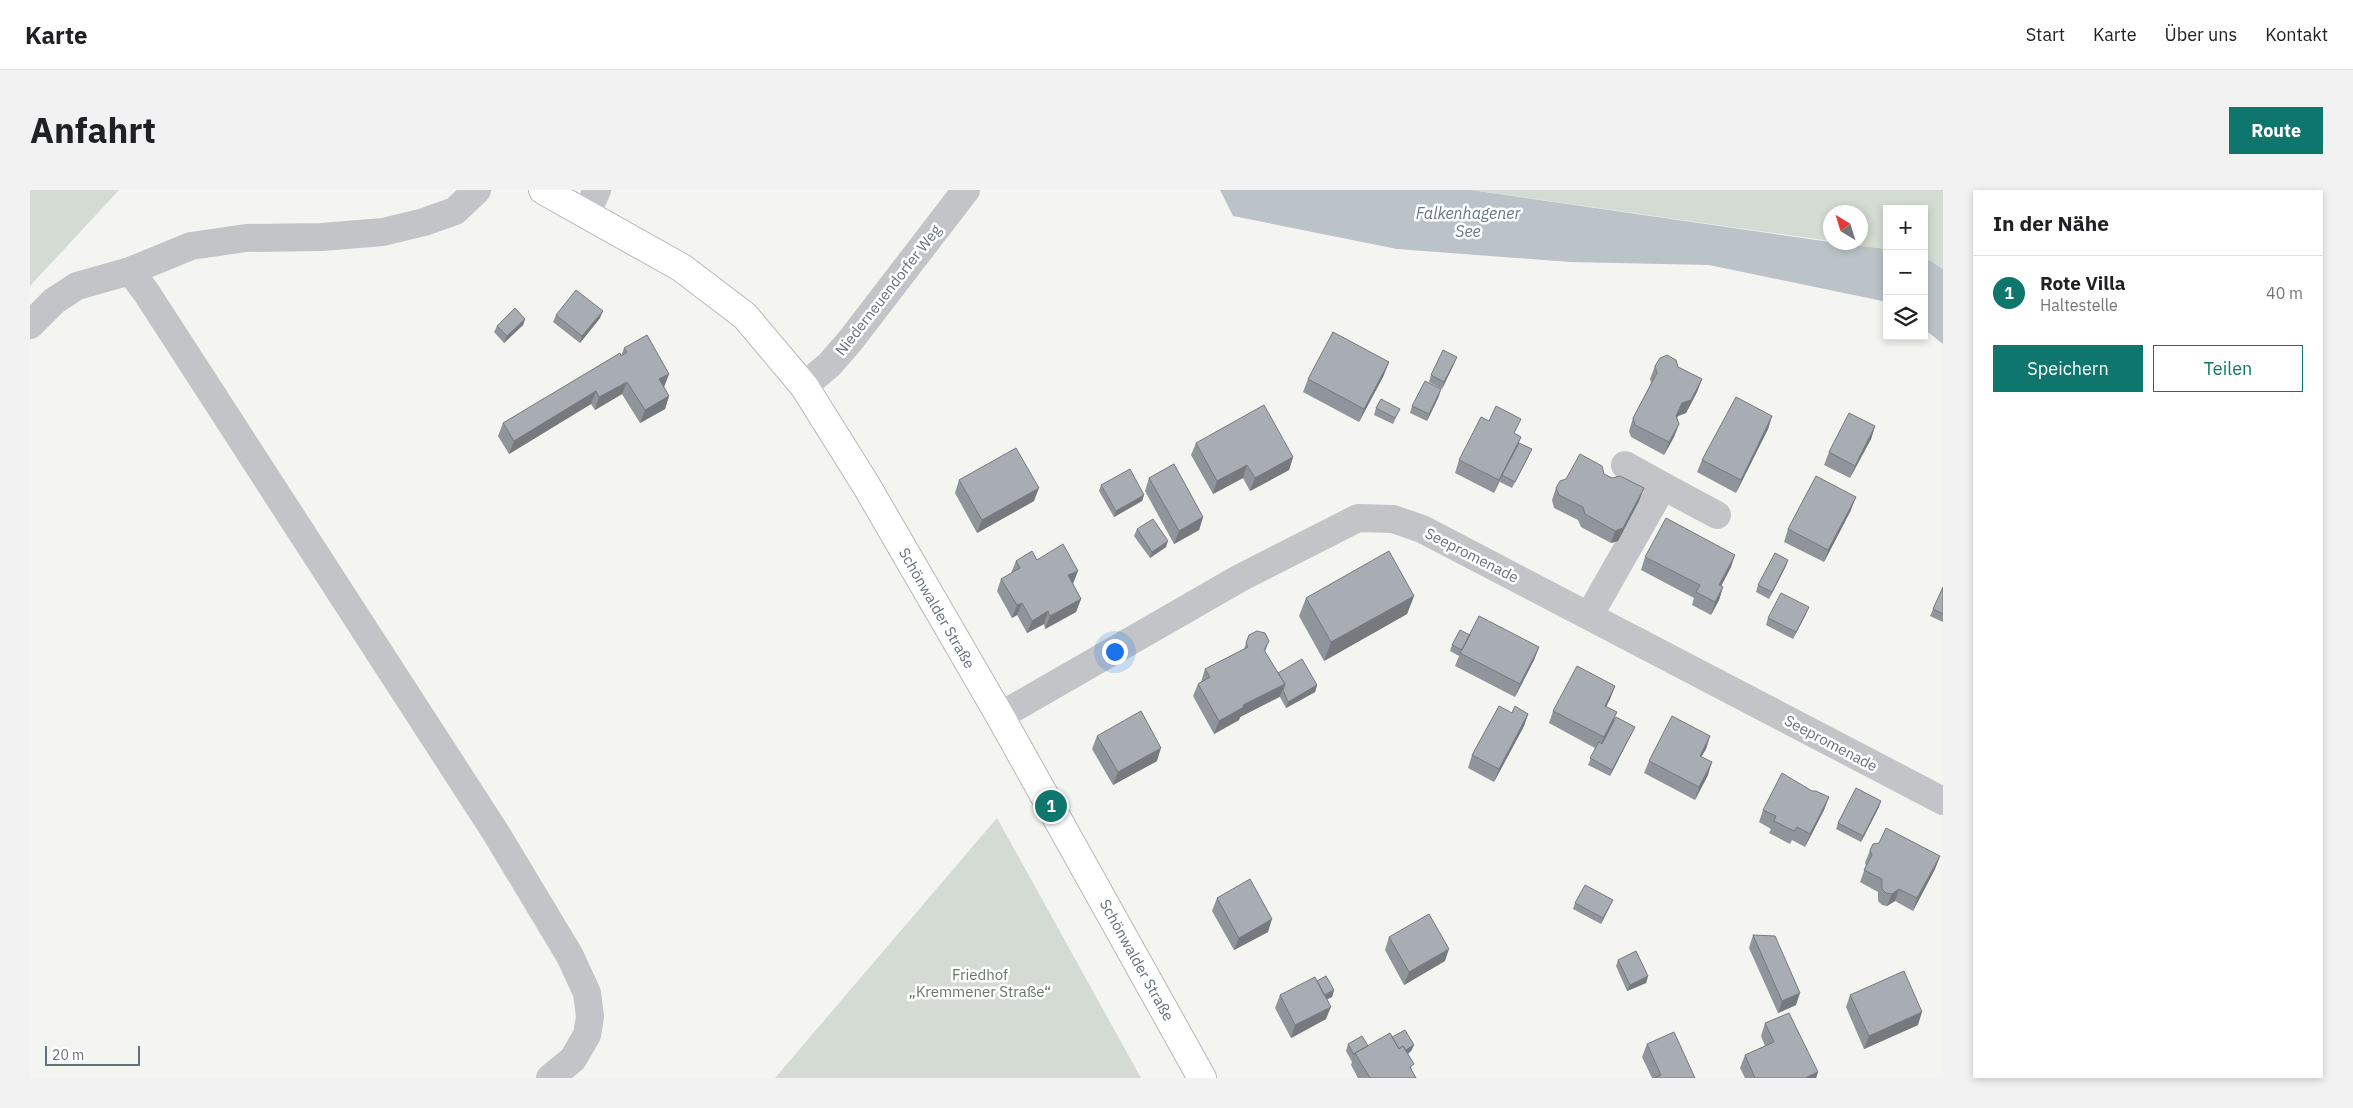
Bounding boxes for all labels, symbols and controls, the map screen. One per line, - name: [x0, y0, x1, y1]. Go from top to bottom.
- text: Karte: [25, 19, 88, 51]
- text: Start: [2026, 23, 2065, 46]
- text: Karte: [2093, 23, 2137, 46]
- text: Über uns: [2165, 23, 2237, 46]
- text: Kontakt: [2265, 23, 2328, 46]
- text: Anfahrt: [30, 107, 156, 153]
- button: Route: [2229, 107, 2323, 154]
- water label: Falkenhagener See: [1416, 203, 1522, 241]
- north arrow: [1823, 205, 1868, 250]
- map controls: [1883, 205, 1928, 340]
- button: +: [1883, 205, 1928, 250]
- text: In der Nähe: [1993, 209, 2109, 237]
- street label: Niederneuendorfer Weg: [831, 221, 945, 359]
- button: −: [1883, 250, 1928, 295]
- text: Rote Villa: [2040, 271, 2125, 295]
- text: 1: [2004, 283, 2014, 303]
- text: 40 m: [2266, 283, 2303, 303]
- button: layers: [1883, 295, 1928, 340]
- text: Haltestelle: [2040, 295, 2118, 315]
- button: Speichern: [1993, 345, 2143, 392]
- button: Teilen: [2153, 345, 2303, 392]
- street label: Seepromenade: [1422, 523, 1522, 587]
- street label: Schönwalder Straße: [895, 544, 979, 672]
- your location: [1102, 639, 1128, 665]
- street label: Seepromenade: [1781, 711, 1881, 775]
- pin: 1: [1035, 787, 1067, 825]
- street label: Schönwalder Straße: [1096, 896, 1178, 1024]
- park label: Friedhof „Kremmener Straße“: [909, 965, 1051, 1001]
- scale bar: [45, 1043, 140, 1066]
- text: 20 m: [52, 1046, 84, 1064]

